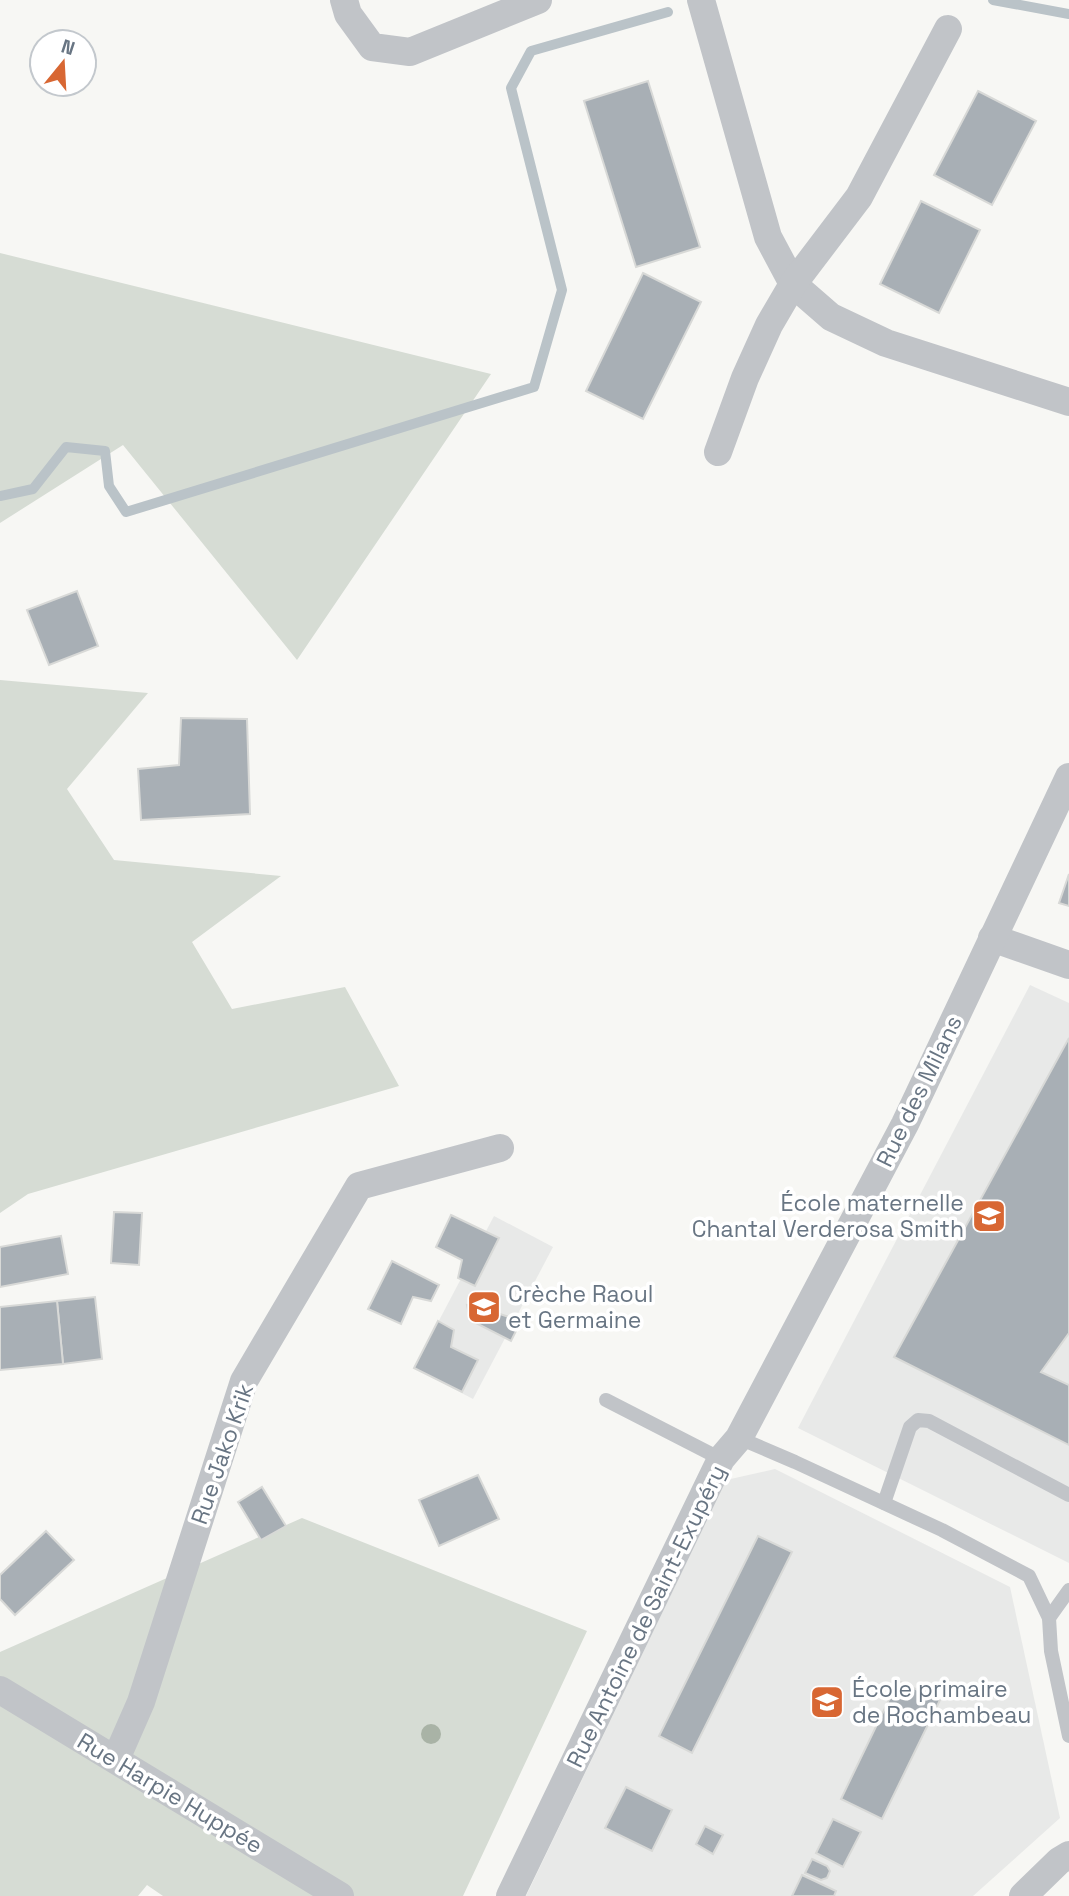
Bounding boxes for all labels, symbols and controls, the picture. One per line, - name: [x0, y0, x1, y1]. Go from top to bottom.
- north arrow: [28, 28, 98, 98]
- text: N: [58, 33, 78, 61]
- street label: Rue des Milans: [869, 1010, 969, 1172]
- place label: École maternelle Chantal Verderosa Smith: [692, 1188, 964, 1244]
- school or university icon: École maternelle Chantal Verderosa Smith: [970, 1197, 1008, 1235]
- place label: Crèche Raoul et Germaine: [508, 1279, 653, 1335]
- school or university icon: Crèche Raoul et Germaine: [465, 1288, 503, 1326]
- street label: Rue Jako Krik: [184, 1380, 260, 1528]
- street label: Rue Antoine de Saint-Exupéry: [559, 1460, 733, 1772]
- place label: École primaire de Rochambeau: [852, 1674, 1031, 1730]
- school or university icon: École primaire de Rochambeau: [808, 1683, 846, 1721]
- street label: Rue Harpie Huppée: [72, 1726, 268, 1860]

